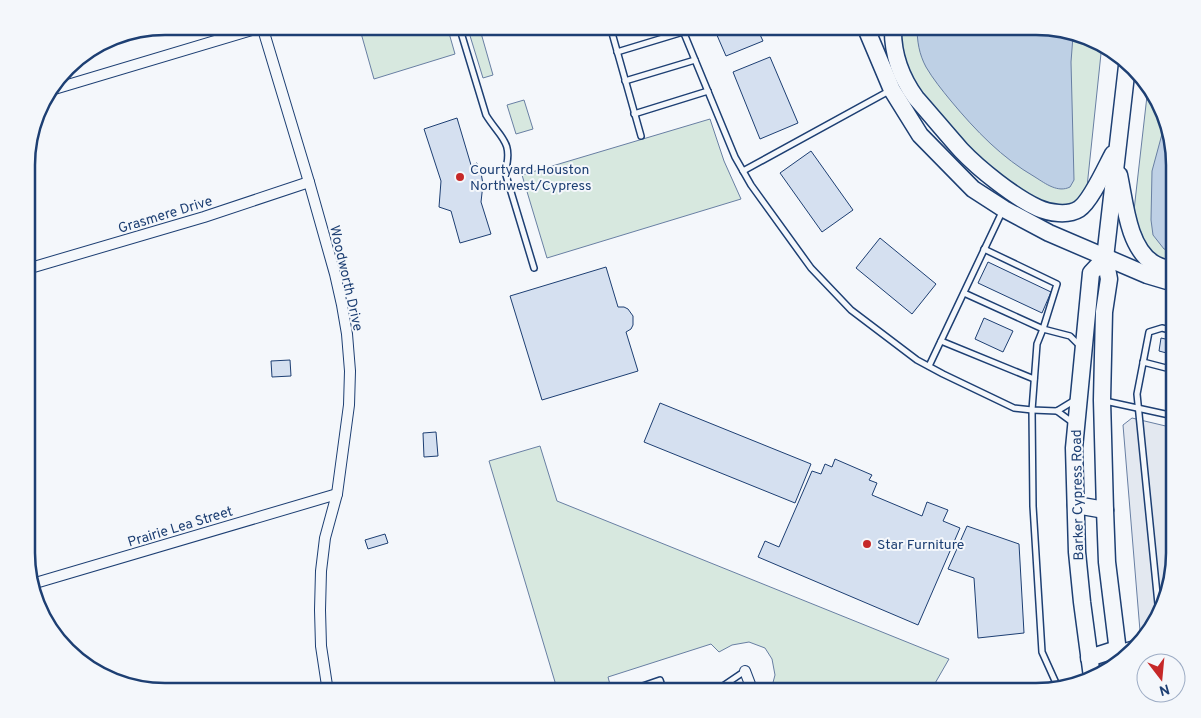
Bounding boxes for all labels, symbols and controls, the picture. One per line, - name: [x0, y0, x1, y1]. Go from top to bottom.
- place label: Courtyard Houston Northwest/Cypress: [470, 162, 592, 195]
- marker: Courtyard Houston Northwest/Cypress: [454, 171, 466, 183]
- street label: Grasmere Drive: [116, 193, 215, 238]
- street label: Woodworth Drive: [325, 224, 366, 333]
- street label: Barker Cypress Road: [1069, 429, 1088, 561]
- street label: Prairie Lea Street: [126, 503, 235, 552]
- place label: Star Furniture: [877, 537, 964, 554]
- marker: Star Furniture: [861, 538, 873, 550]
- north arrow: [1136, 653, 1186, 703]
- text: N: [1157, 679, 1171, 699]

